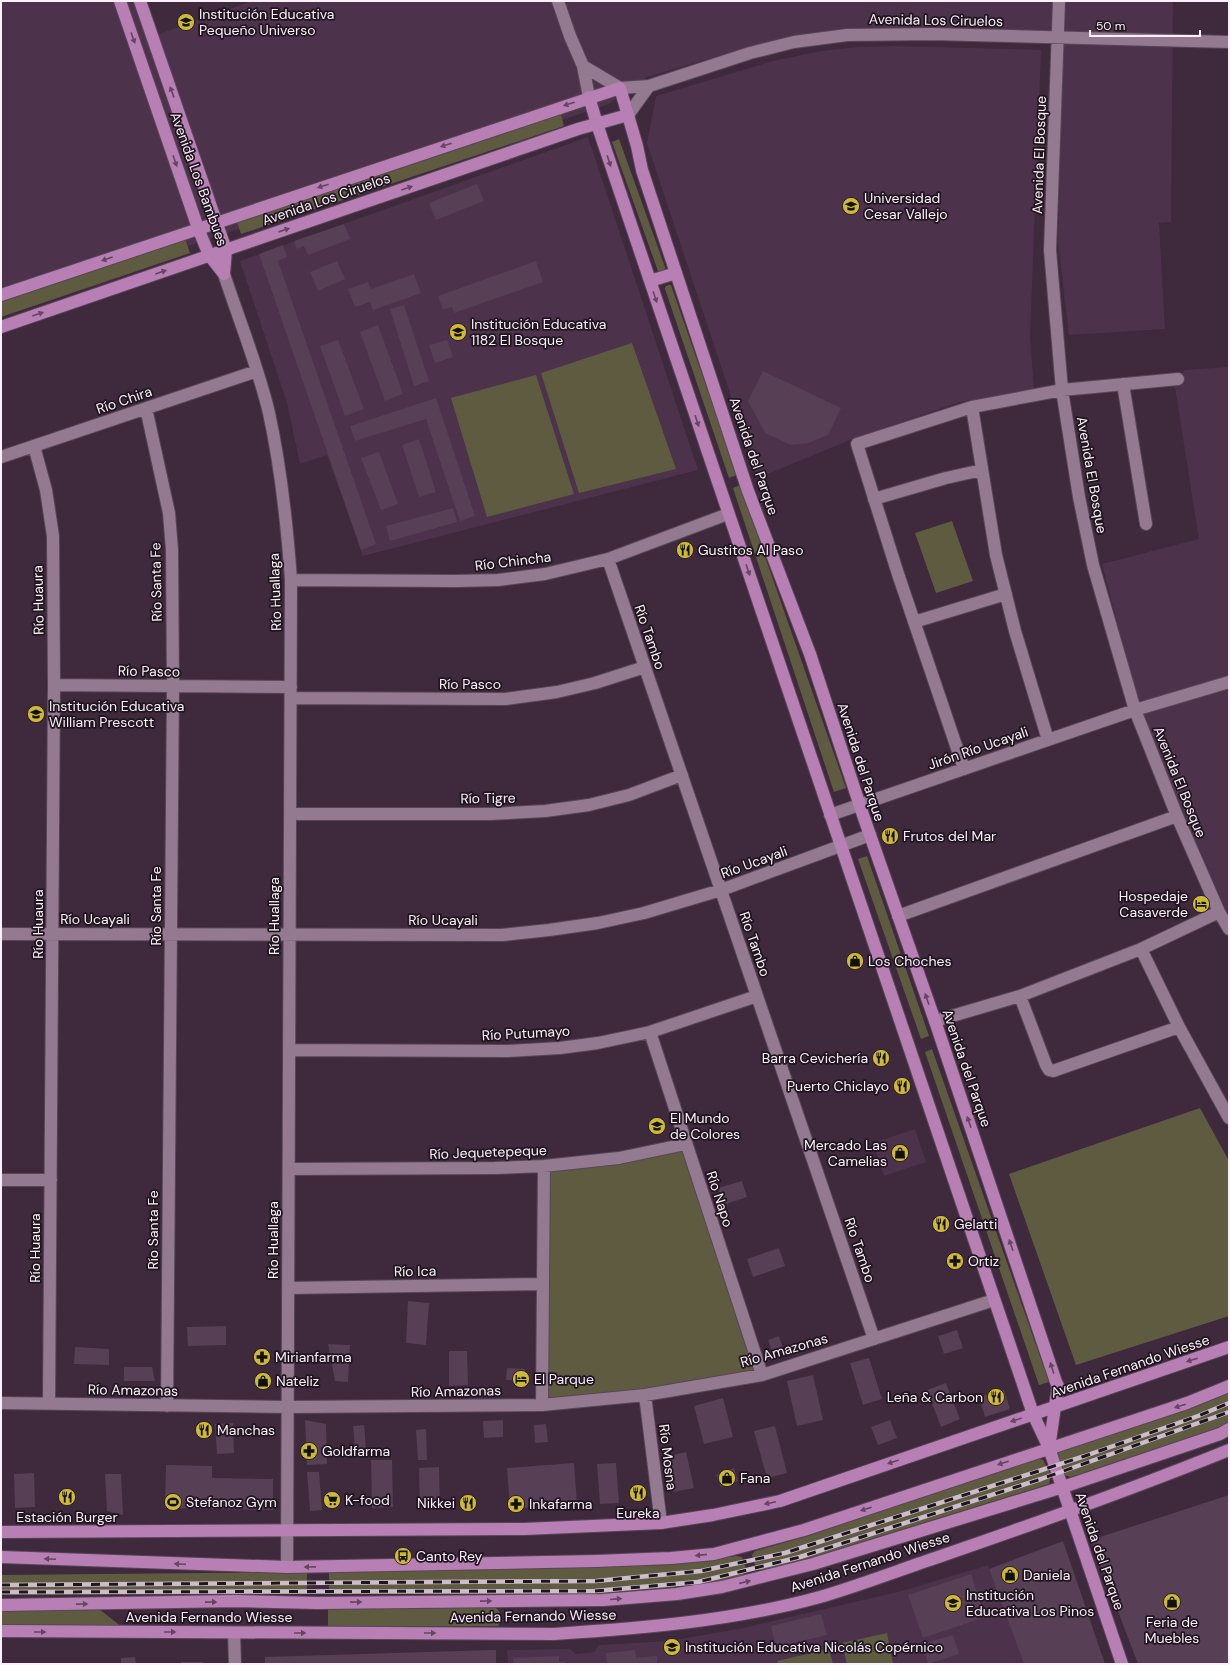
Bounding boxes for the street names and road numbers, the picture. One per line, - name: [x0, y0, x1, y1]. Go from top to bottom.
- street label: Avenida Los Ciruelos: [869, 10, 1003, 30]
- street label: Avenida El Bosque: [1028, 95, 1050, 214]
- street label: Avenida Los Bambues: [166, 109, 232, 249]
- street label: Avenida Los Ciruelos: [260, 169, 392, 229]
- street label: Río Chira: [94, 382, 154, 418]
- street label: Avenida del Parque: [725, 395, 783, 517]
- street label: Avenida El Bosque: [1073, 415, 1111, 535]
- street label: Río Santa Fe: [146, 542, 166, 622]
- street label: Río Chincha: [474, 547, 552, 575]
- street label: Río Huallaga: [265, 553, 285, 631]
- street label: Río Huaura: [28, 565, 48, 635]
- street label: Río Tambo: [631, 602, 669, 672]
- street label: Río Pasco: [118, 661, 180, 681]
- street label: Río Pasco: [439, 675, 501, 693]
- street label: Avenida del Parque: [833, 700, 889, 824]
- street label: Jirón Río Ucayali: [925, 722, 1031, 774]
- street label: Avenida El Bosque: [1149, 724, 1211, 840]
- street label: Río Tigre: [460, 789, 516, 807]
- street label: Río Ucayali: [718, 842, 790, 882]
- street label: Río Santa Fe: [147, 866, 165, 946]
- street label: Río Huallaga: [265, 877, 283, 955]
- street label: Río Huaura: [29, 889, 47, 959]
- street label: Río Tambo: [736, 909, 774, 979]
- street label: Río Ucayali: [60, 910, 130, 928]
- street label: Río Ucayali: [408, 911, 478, 929]
- street label: Avenida del Parque: [938, 1007, 996, 1129]
- street label: Río Putumayo: [481, 1022, 571, 1044]
- street label: Río Jequetepeque: [429, 1141, 547, 1163]
- street label: Río Napo: [703, 1169, 737, 1229]
- street label: Río Santa Fe: [144, 1190, 162, 1270]
- street label: Río Huallaga: [264, 1201, 282, 1279]
- street label: Río Huaura: [26, 1213, 44, 1283]
- street label: Río Tambo: [841, 1215, 879, 1285]
- street label: Río Ica: [394, 1262, 436, 1280]
- street label: Río Amazonas: [738, 1329, 830, 1371]
- street label: Avenida Fernando Wiesse: [1048, 1330, 1212, 1402]
- street label: Río Amazonas: [88, 1380, 178, 1400]
- street label: Río Amazonas: [411, 1381, 501, 1401]
- street label: Río Mosna: [655, 1423, 681, 1491]
- street label: Avenida del Parque: [1071, 1490, 1129, 1612]
- street label: Avenida Fernando Wiesse: [788, 1528, 952, 1596]
- street label: Avenida Fernando Wiesse: [449, 1606, 617, 1626]
- street label: Avenida Fernando Wiesse: [126, 1608, 292, 1626]

